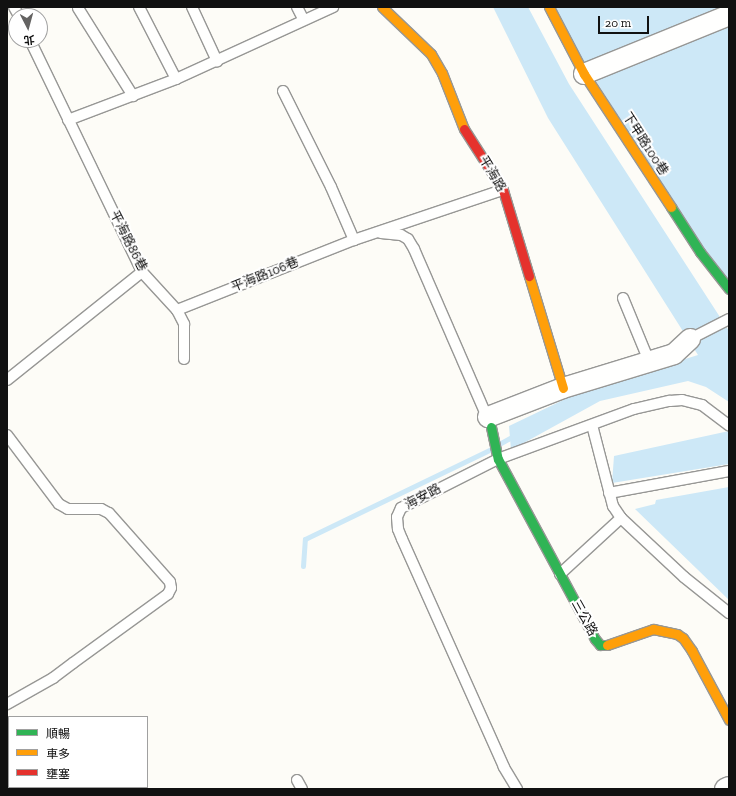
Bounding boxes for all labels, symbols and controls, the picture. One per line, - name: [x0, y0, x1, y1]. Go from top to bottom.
- north arrow: [8, 8, 48, 48]
- scale bar: [600, 8, 651, 34]
- text: 20 m: [605, 16, 631, 30]
- text: 北: [23, 32, 35, 46]
- street label: 下甲路100巷: [619, 110, 671, 178]
- street label: 平海路: [475, 153, 509, 195]
- street label: 平海路86巷: [106, 208, 150, 274]
- street label: 平海路106巷: [229, 254, 301, 296]
- street label: 海安路: [402, 481, 444, 513]
- street label: 三公路: [568, 597, 600, 639]
- legend: [8, 716, 148, 788]
- text: 順暢: [46, 727, 70, 741]
- text: 車多: [46, 747, 70, 761]
- text: 壅塞: [46, 767, 70, 781]

